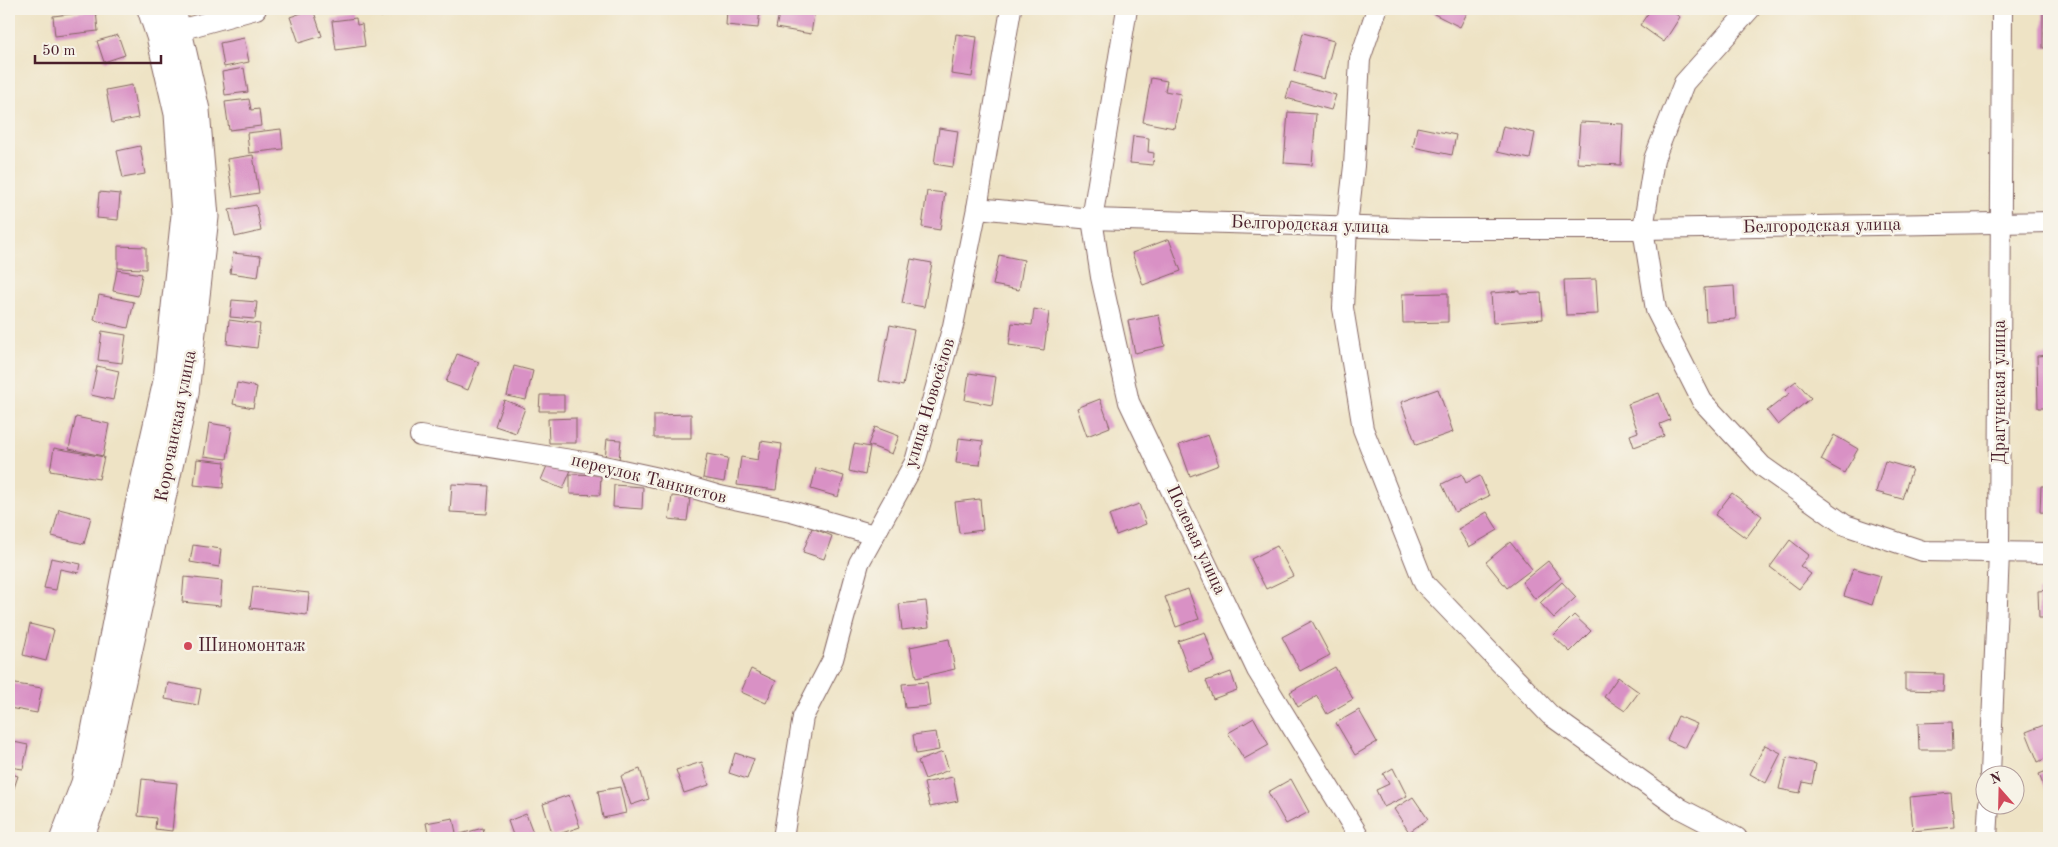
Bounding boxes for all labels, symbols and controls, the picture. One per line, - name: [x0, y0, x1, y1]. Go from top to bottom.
- scale bar: [35, 32, 161, 64]
- text: 50 m: [42, 44, 76, 59]
- street label: Белгородская улица: [1230, 213, 1390, 237]
- street label: Белгородская улица: [1742, 216, 1902, 236]
- street label: Драгунская улица: [1991, 319, 2009, 465]
- street label: улица Новосёлов: [902, 336, 958, 470]
- street label: Корочанская улица: [152, 348, 200, 503]
- street label: переулок Танкистов: [569, 451, 729, 507]
- street label: Полевая улица: [1163, 483, 1229, 598]
- place label: Шиномонтаж: [198, 637, 306, 655]
- marker: Шиномонтаж: [182, 640, 194, 652]
- north arrow: [1976, 764, 2026, 814]
- text: N: [1988, 770, 2004, 787]

